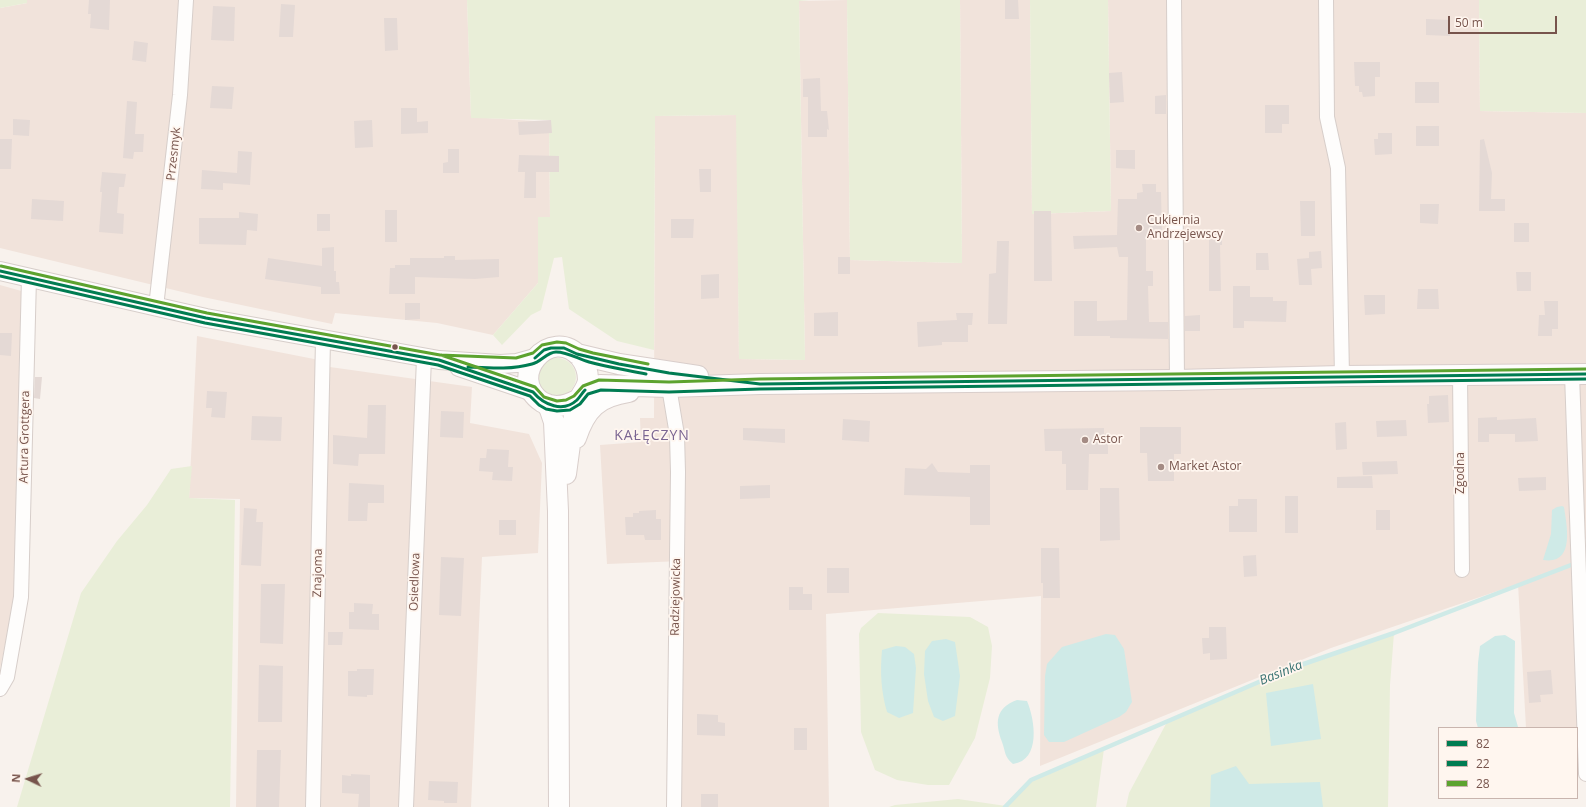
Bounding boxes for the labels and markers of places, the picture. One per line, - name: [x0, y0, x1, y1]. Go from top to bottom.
- place label: Cukiernia Andrzejewscy: [1147, 214, 1223, 242]
- marker: Cukiernia Andrzejewscy: [1134, 223, 1144, 233]
- unlabelled marker: [390, 342, 400, 352]
- place label: Astor: [1093, 433, 1123, 447]
- marker: Astor: [1080, 435, 1090, 445]
- place label: Market Astor: [1169, 460, 1242, 474]
- marker: Market Astor: [1156, 462, 1166, 472]

